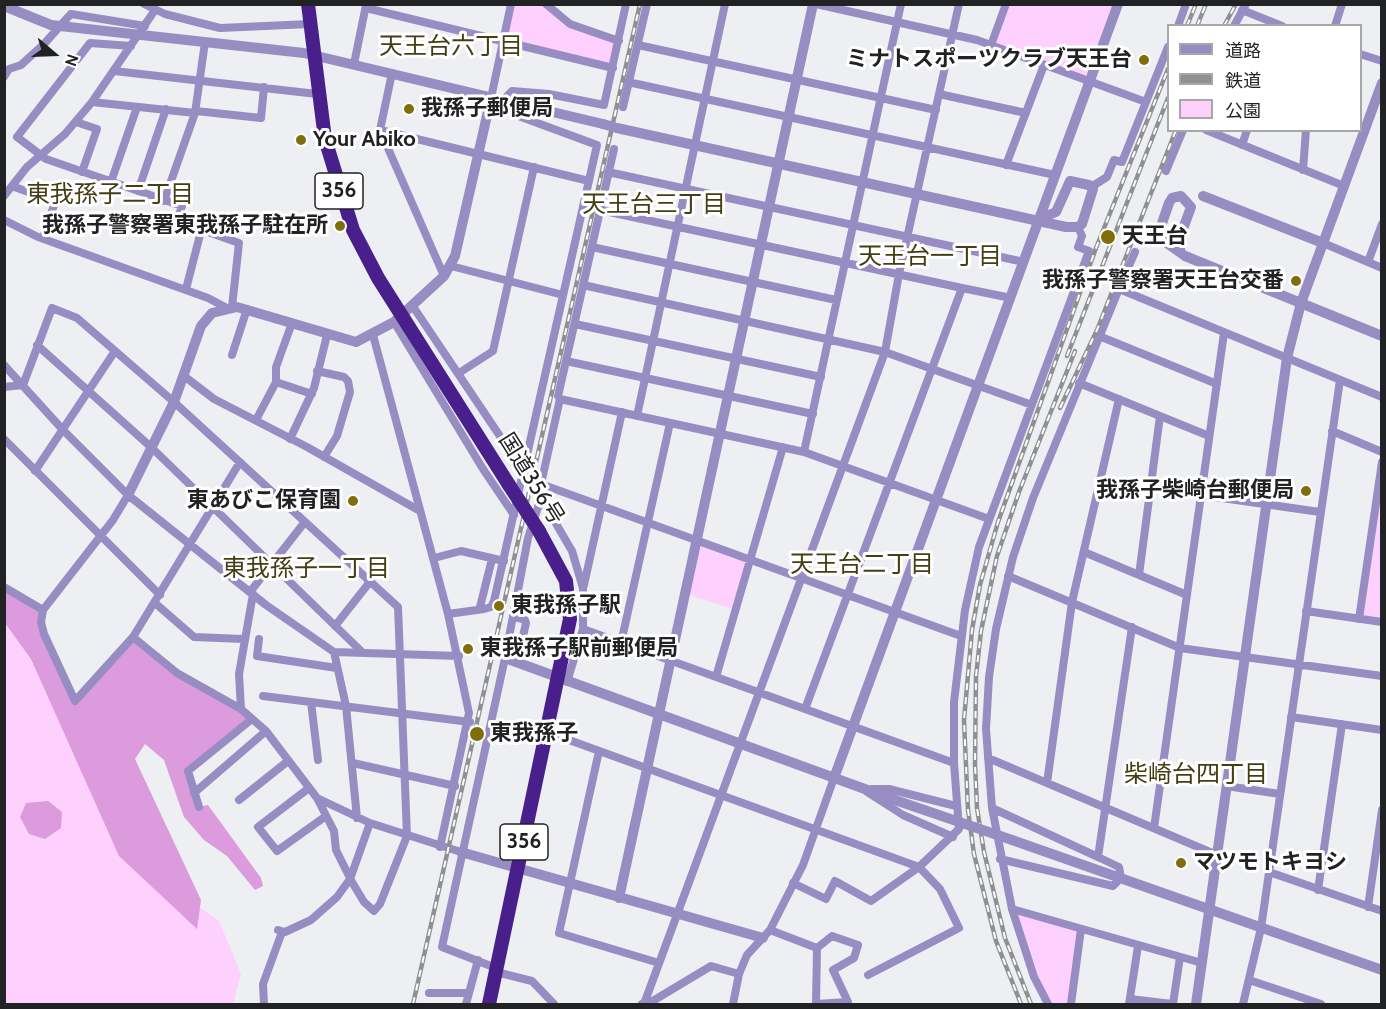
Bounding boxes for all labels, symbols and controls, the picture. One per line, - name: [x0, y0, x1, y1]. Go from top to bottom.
- north arrow: [24, 24, 84, 84]
- legend: [1167, 24, 1362, 132]
- district label: 天王台六丁目: [379, 33, 523, 61]
- text: 道路: [1225, 40, 1261, 62]
- place label: ミナトスポーツクラブ天王台: [846, 47, 1132, 73]
- text: N: [61, 52, 82, 68]
- marker: ミナトスポーツクラブ天王台: [1137, 53, 1151, 67]
- text: 鉄道: [1225, 70, 1261, 92]
- place label: 我孫子郵便局: [421, 96, 553, 122]
- text: 公園: [1225, 100, 1261, 122]
- marker: 我孫子郵便局: [402, 102, 416, 116]
- place label: Your Abiko: [313, 127, 416, 153]
- marker: Your Abiko: [294, 133, 308, 147]
- road number: 356: [315, 173, 363, 209]
- district label: 東我孫子二丁目: [26, 181, 194, 209]
- district label: 天王台三丁目: [582, 191, 726, 219]
- place label: 我孫子警察署東我孫子駐在所: [42, 213, 328, 239]
- marker: 我孫子警察署東我孫子駐在所: [333, 219, 347, 233]
- place label: 天王台: [1122, 224, 1188, 250]
- marker: 天王台: [1099, 228, 1117, 246]
- district label: 天王台一丁目: [858, 243, 1002, 271]
- place label: 我孫子警察署天王台交番: [1042, 268, 1284, 294]
- marker: 我孫子警察署天王台交番: [1289, 274, 1303, 288]
- street label: 国道356号: [493, 429, 569, 529]
- place label: 我孫子柴崎台郵便局: [1096, 478, 1294, 504]
- marker: 我孫子柴崎台郵便局: [1299, 484, 1313, 498]
- place label: 東あびこ保育園: [187, 488, 341, 514]
- marker: 東あびこ保育園: [346, 494, 360, 508]
- district label: 天王台二丁目: [790, 551, 934, 579]
- district label: 東我孫子一丁目: [222, 555, 390, 583]
- place label: 東我孫子駅: [511, 593, 621, 619]
- marker: 東我孫子駅: [492, 599, 506, 613]
- place label: 東我孫子駅前郵便局: [480, 636, 678, 662]
- marker: 東我孫子駅前郵便局: [461, 642, 475, 656]
- place label: 東我孫子: [490, 721, 578, 747]
- marker: 東我孫子: [468, 725, 486, 743]
- district label: 柴崎台四丁目: [1124, 761, 1268, 789]
- road number: 356: [500, 824, 548, 860]
- place label: マツモトキヨシ: [1193, 850, 1347, 876]
- marker: マツモトキヨシ: [1174, 856, 1188, 870]

